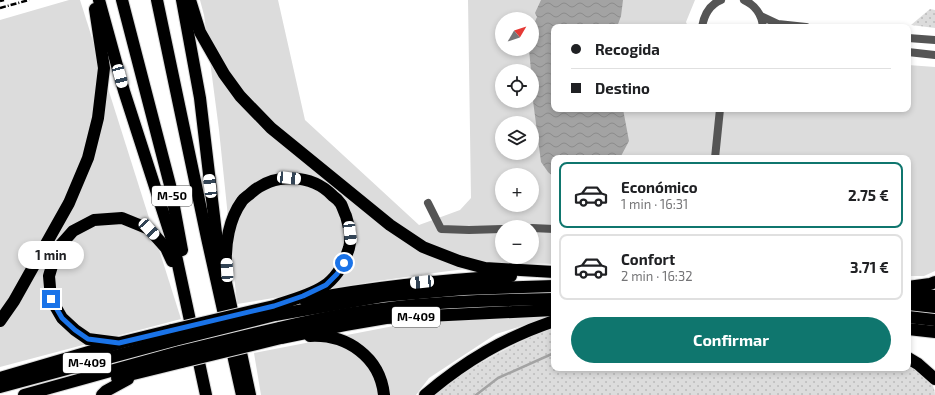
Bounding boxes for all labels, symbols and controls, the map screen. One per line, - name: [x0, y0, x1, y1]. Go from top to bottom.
- north arrow: [495, 12, 539, 56]
- map controls: [495, 12, 539, 264]
- text: Recogida: [595, 40, 660, 58]
- car: [111, 63, 129, 89]
- button: locate: [495, 64, 539, 108]
- text: Destino: [595, 79, 650, 97]
- button: layers: [495, 116, 539, 160]
- button: +: [495, 168, 539, 212]
- car: [277, 171, 301, 185]
- car: [203, 173, 217, 199]
- icon: car: [573, 177, 609, 213]
- text: Económico: [621, 178, 698, 196]
- road number: M-50: [152, 186, 192, 206]
- text: 2.75 €: [848, 186, 889, 204]
- text: 1 min · 16:31: [621, 196, 688, 212]
- car: [136, 216, 162, 242]
- car: [343, 220, 357, 246]
- button: −: [495, 220, 539, 264]
- callout: 1 min: [18, 241, 84, 269]
- text: 1 min: [35, 247, 67, 263]
- icon: car: [573, 249, 609, 285]
- text: Confort: [621, 250, 675, 268]
- route start: [335, 254, 353, 272]
- car: [220, 258, 234, 282]
- text: 3.71 €: [850, 258, 889, 276]
- text: 2 min · 16:32: [621, 268, 692, 284]
- car: [409, 275, 435, 289]
- route end: [42, 290, 60, 308]
- road number: M-409: [392, 307, 440, 327]
- button: Confirmar: [571, 317, 891, 363]
- road number: M-409: [63, 353, 111, 373]

